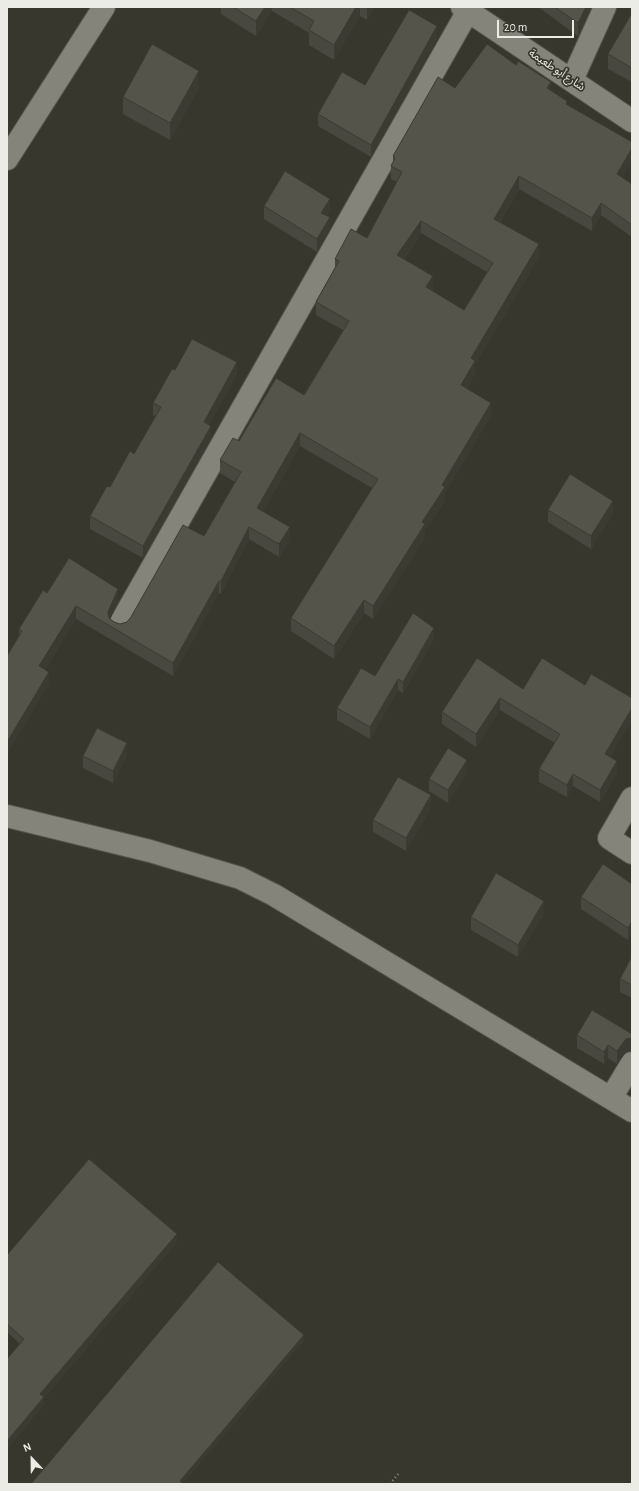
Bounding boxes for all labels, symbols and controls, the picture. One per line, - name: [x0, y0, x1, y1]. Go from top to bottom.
- scale bar: [499, 12, 576, 38]
- text: 20 m: [504, 21, 527, 33]
- street label: شارع أبو طعيمة: [526, 46, 588, 94]
- north arrow: [12, 1439, 52, 1479]
- text: N: [22, 1441, 33, 1454]

